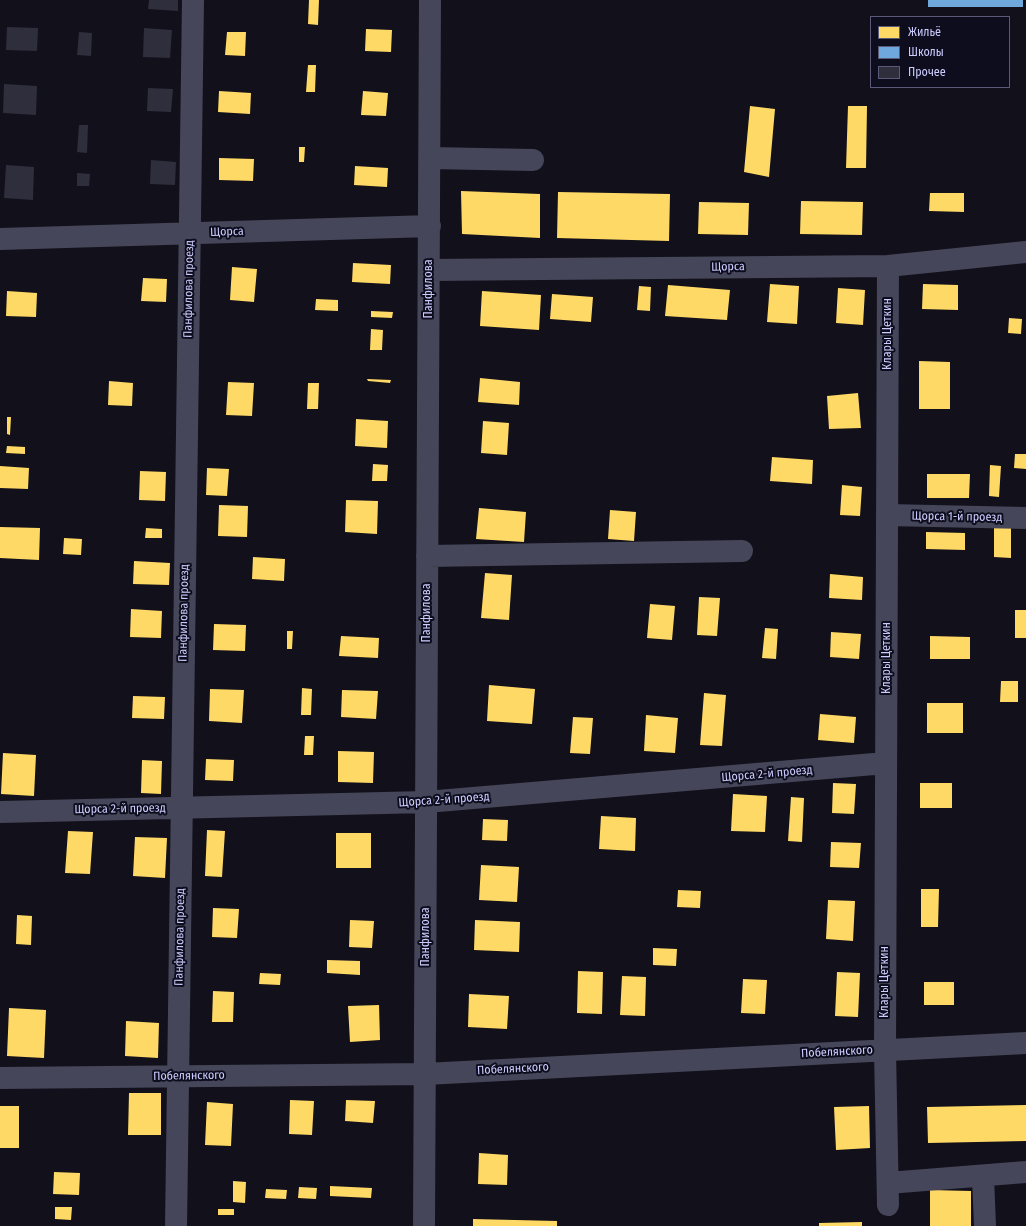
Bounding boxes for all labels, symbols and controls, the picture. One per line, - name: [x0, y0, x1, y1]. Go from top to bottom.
- legend: [870, 16, 1010, 88]
- text: Жильё: [908, 25, 941, 39]
- text: Школы: [908, 45, 944, 59]
- text: Прочее: [908, 65, 946, 79]
- street label: Щорса: [210, 224, 244, 240]
- street label: Панфилова проезд: [181, 240, 197, 338]
- street label: Панфилова: [422, 259, 436, 319]
- street label: Щорса: [711, 260, 745, 274]
- street label: Клары Цеткин: [881, 298, 895, 370]
- street label: Щорса 1-й проезд: [912, 509, 1002, 525]
- street label: Панфилова проезд: [176, 564, 192, 662]
- street label: Панфилова: [420, 583, 434, 643]
- street label: Клары Цеткин: [880, 622, 894, 694]
- street label: Щорса 2-й проезд: [721, 763, 813, 785]
- street label: Щорса 2-й проезд: [398, 790, 490, 810]
- street label: Щорса 2-й проезд: [74, 801, 166, 817]
- street label: Панфилова проезд: [172, 888, 188, 986]
- street label: Панфилова: [419, 907, 433, 967]
- street label: Клары Цеткин: [878, 946, 892, 1018]
- street label: Побелянского: [801, 1043, 873, 1061]
- street label: Побелянского: [477, 1060, 549, 1078]
- street label: Побелянского: [153, 1068, 225, 1084]

